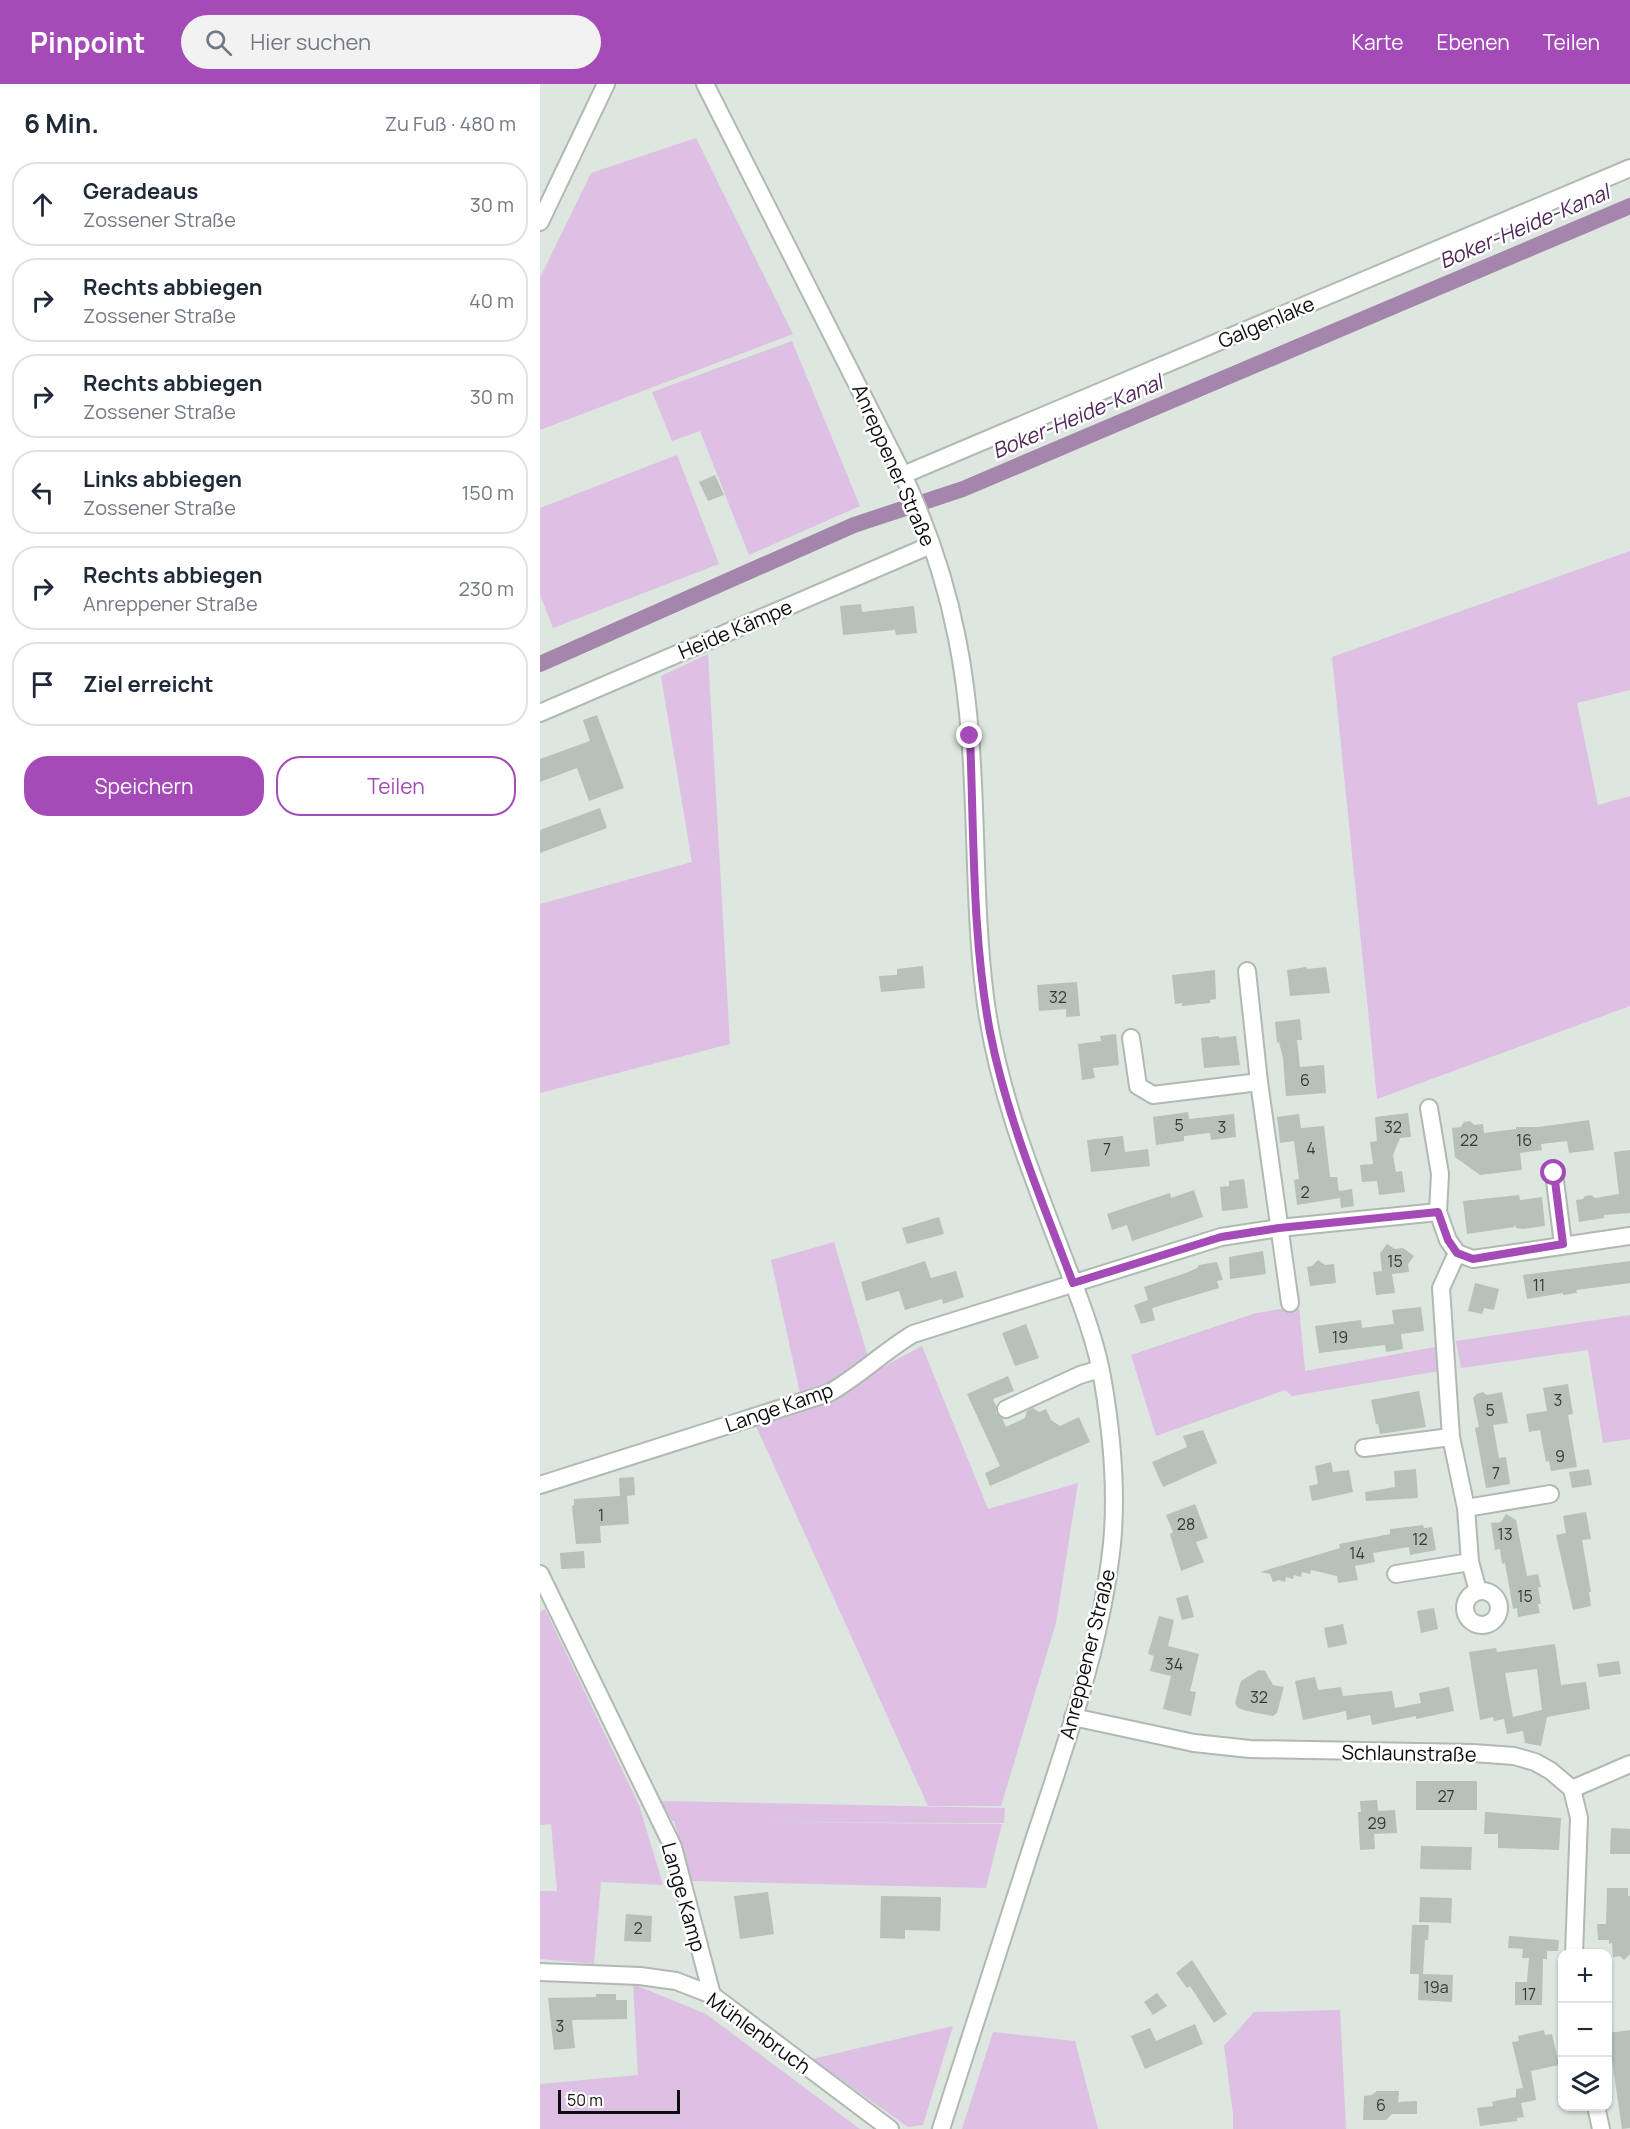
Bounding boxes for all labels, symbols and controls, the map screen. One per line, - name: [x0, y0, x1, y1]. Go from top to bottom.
- search box: [181, 15, 601, 69]
- text: Pinpoint: [30, 23, 145, 61]
- icon: search: [202, 26, 235, 59]
- text: Hier suchen: [250, 27, 371, 57]
- text: Karte: [1351, 28, 1403, 56]
- text: Ebenen: [1436, 28, 1510, 56]
- text: Teilen: [1543, 28, 1600, 56]
- text: 6 Min.: [24, 105, 99, 141]
- text: Zu Fuß · 480 m: [385, 110, 516, 137]
- text: Geradeaus: [83, 176, 198, 206]
- water label: Boker-Heide-Kanal: [1435, 176, 1616, 275]
- icon: ahead: [26, 188, 59, 221]
- text: 30 m: [470, 191, 514, 218]
- text: Zossener Straße: [83, 206, 236, 233]
- text: Rechts abbiegen: [83, 272, 262, 302]
- icon: right: [26, 284, 59, 317]
- text: 40 m: [469, 287, 514, 314]
- street label: Galgenlake: [1214, 290, 1318, 354]
- text: Zossener Straße: [83, 302, 236, 329]
- water label: Boker-Heide-Kanal: [988, 366, 1169, 465]
- text: Rechts abbiegen: [83, 368, 262, 398]
- icon: right: [26, 380, 59, 413]
- street label: Anreppener Straße: [846, 380, 942, 550]
- text: 30 m: [470, 383, 514, 410]
- text: Zossener Straße: [83, 398, 236, 425]
- text: Links abbiegen: [83, 464, 242, 494]
- icon: left: [26, 476, 59, 509]
- text: 150 m: [461, 479, 514, 506]
- text: Zossener Straße: [83, 494, 236, 521]
- text: Rechts abbiegen: [83, 560, 262, 590]
- icon: right: [26, 572, 59, 605]
- text: 230 m: [458, 575, 514, 602]
- text: Anreppener Straße: [83, 590, 258, 617]
- street label: Heide Kämpe: [674, 593, 796, 665]
- icon: arrive: [26, 668, 59, 701]
- text: Ziel erreicht: [83, 669, 214, 699]
- route end: [956, 722, 982, 748]
- button: Speichern: [24, 756, 264, 816]
- button: Teilen: [276, 756, 516, 816]
- house number: 32: [1049, 986, 1067, 1008]
- house number: 6: [1300, 1069, 1310, 1091]
- house number: 5: [1174, 1114, 1184, 1136]
- house number: 3: [1218, 1116, 1226, 1138]
- house number: 32: [1384, 1116, 1402, 1138]
- house number: 22: [1460, 1129, 1478, 1151]
- house number: 16: [1516, 1129, 1532, 1151]
- house number: 4: [1306, 1137, 1316, 1159]
- house number: 7: [1103, 1138, 1111, 1160]
- route start: [1540, 1159, 1566, 1185]
- house number: 2: [1300, 1181, 1310, 1203]
- house number: 15: [1387, 1250, 1403, 1272]
- house number: 11: [1533, 1274, 1545, 1296]
- house number: 19: [1332, 1326, 1348, 1348]
- street label: Lange Kamp: [721, 1376, 837, 1438]
- house number: 3: [1554, 1389, 1562, 1411]
- house number: 5: [1485, 1399, 1495, 1421]
- house number: 9: [1555, 1445, 1565, 1467]
- house number: 7: [1492, 1462, 1500, 1484]
- house number: 1: [598, 1504, 604, 1526]
- house number: 28: [1177, 1513, 1195, 1535]
- house number: 13: [1497, 1523, 1513, 1545]
- house number: 12: [1412, 1528, 1428, 1550]
- house number: 14: [1349, 1542, 1365, 1564]
- street label: Anreppener Straße: [1053, 1566, 1121, 1742]
- house number: 15: [1517, 1585, 1533, 1607]
- house number: 34: [1165, 1653, 1183, 1675]
- house number: 32: [1250, 1686, 1268, 1708]
- street label: Schlaunstraße: [1341, 1738, 1477, 1768]
- house number: 27: [1437, 1785, 1455, 1807]
- house number: 29: [1367, 1812, 1387, 1834]
- street label: Lange Kamp: [656, 1839, 713, 1955]
- house number: 2: [633, 1917, 643, 1939]
- map controls: [1558, 1949, 1612, 2111]
- button: +: [1558, 1949, 1612, 2003]
- house number: 19a: [1423, 1976, 1449, 1998]
- house number: 17: [1522, 1983, 1536, 2005]
- street label: Mühlenbruch: [702, 1986, 816, 2080]
- button: −: [1558, 2003, 1612, 2057]
- house number: 3: [556, 2015, 564, 2037]
- button: layers: [1558, 2057, 1612, 2111]
- scale bar: [558, 2087, 680, 2114]
- text: 50 m: [567, 2089, 603, 2111]
- house number: 6: [1376, 2094, 1386, 2116]

